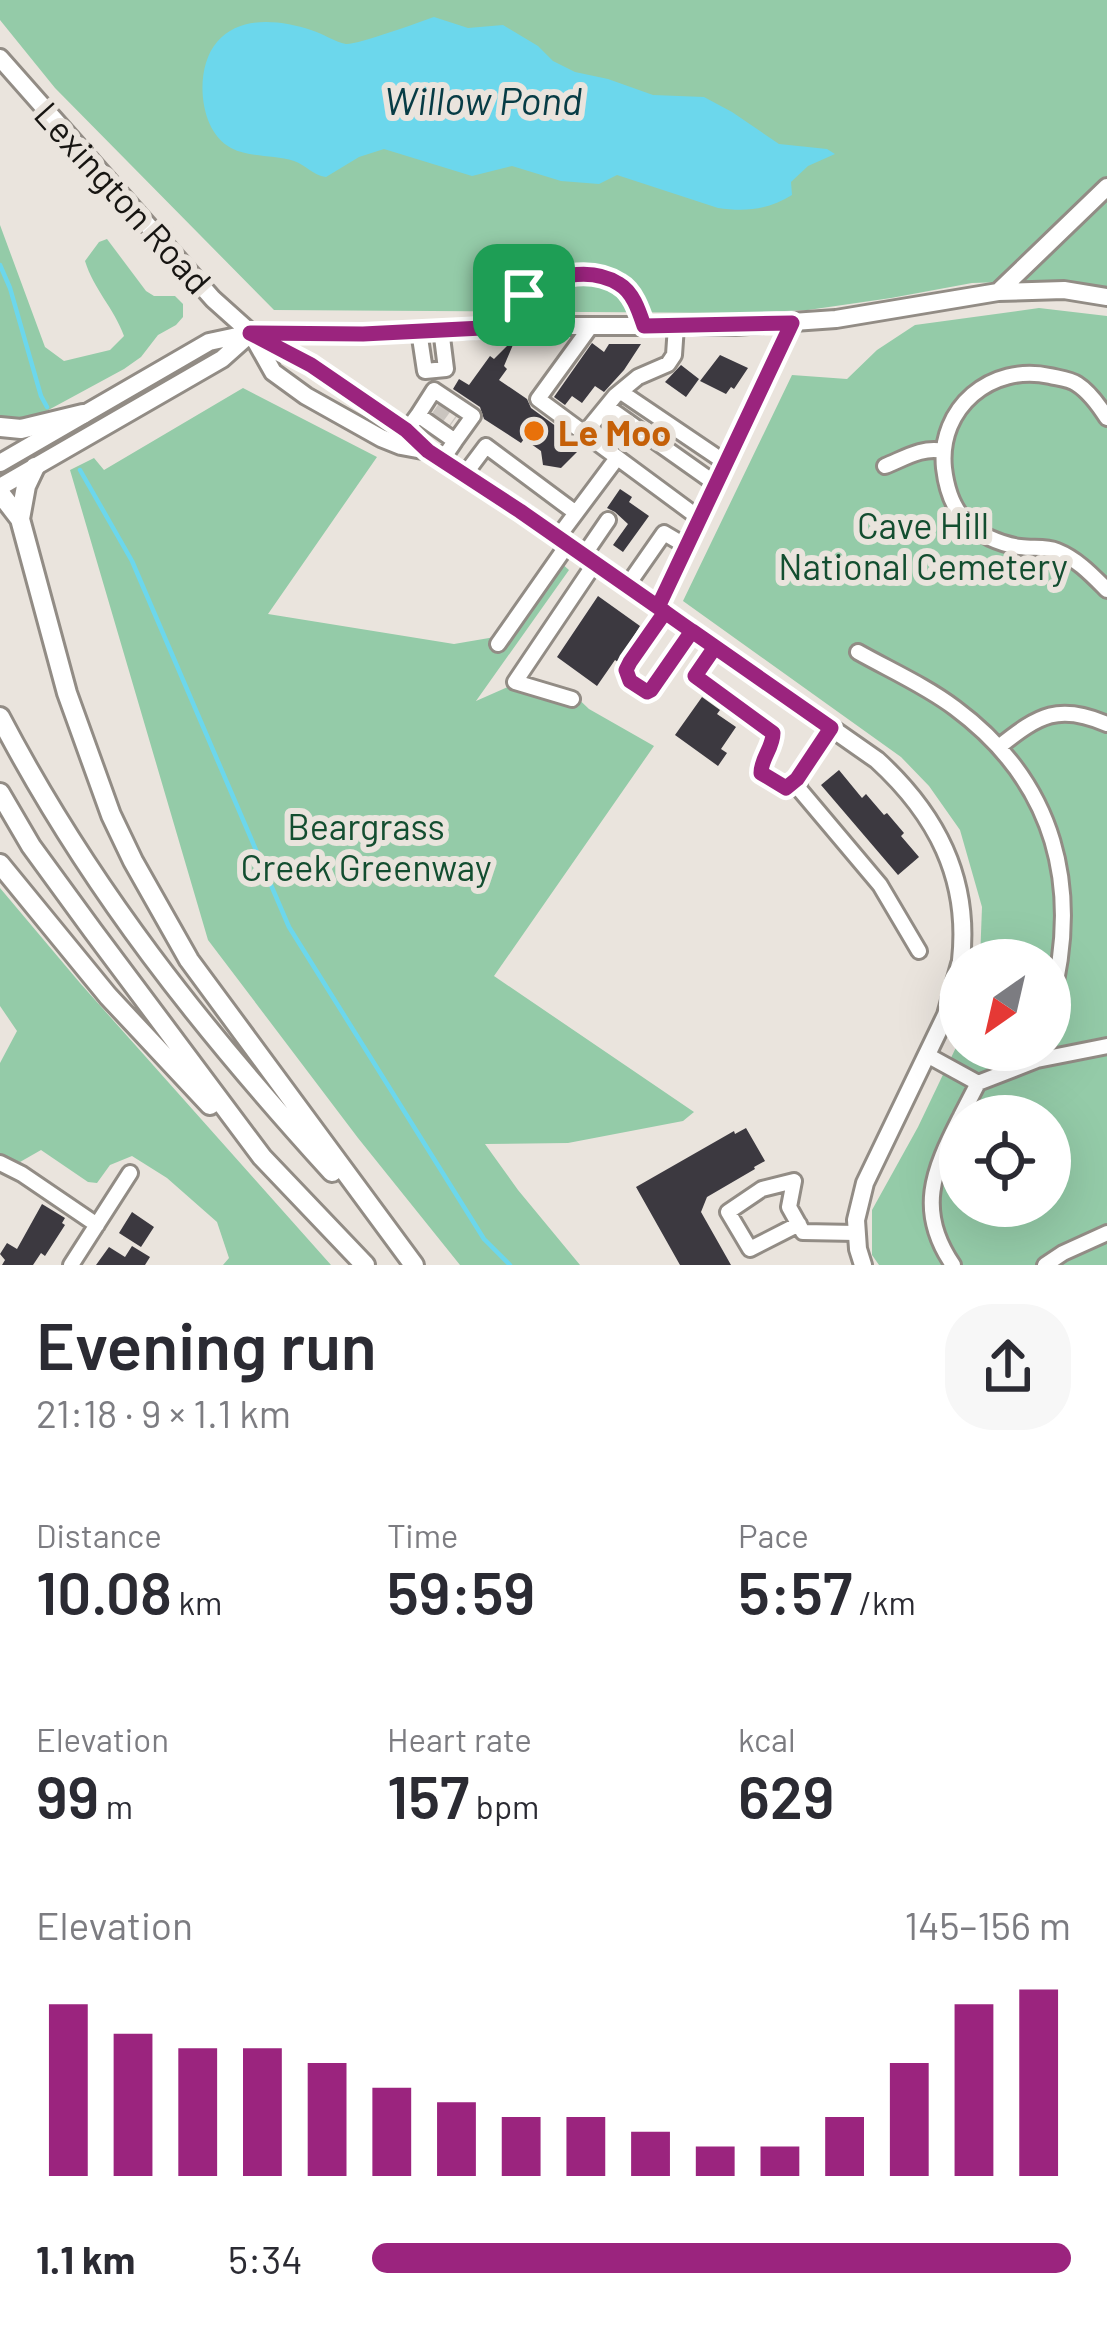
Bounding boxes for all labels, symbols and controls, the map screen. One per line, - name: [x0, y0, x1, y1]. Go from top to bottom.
- water label: Willow Pond: [384, 76, 582, 123]
- street label: Lexington Road: [27, 92, 221, 302]
- pin: [473, 244, 575, 346]
- icon: arrive: [491, 262, 557, 328]
- place label: Le Moo: [558, 410, 671, 453]
- marker: Le Moo: [521, 418, 547, 444]
- park label: Cave Hill National Cemetery: [778, 503, 1068, 587]
- park label: Beargrass Creek Greenway: [240, 804, 492, 888]
- north arrow: [939, 939, 1071, 1071]
- map controls: [939, 939, 1071, 1227]
- button: locate: [939, 1095, 1071, 1227]
- text: Evening run: [36, 1304, 377, 1383]
- button: share: [945, 1304, 1071, 1430]
- text: 21:18 · 9 × 1.1 km: [36, 1389, 291, 1436]
- text: Distance: [36, 1515, 162, 1555]
- text: Time: [387, 1515, 458, 1555]
- text: Pace: [738, 1515, 809, 1555]
- text: 10.08: [36, 1555, 172, 1627]
- text: 59:59: [387, 1555, 535, 1627]
- text: 5:57: [738, 1555, 852, 1627]
- text: km: [172, 1582, 222, 1622]
- text: /km: [852, 1582, 916, 1622]
- text: Elevation: [36, 1719, 169, 1759]
- text: Heart rate: [387, 1719, 532, 1759]
- text: kcal: [738, 1719, 796, 1759]
- text: 99: [36, 1759, 99, 1831]
- text: 157: [387, 1759, 469, 1831]
- text: 629: [738, 1759, 834, 1831]
- text: m: [99, 1786, 133, 1826]
- text: bpm: [469, 1786, 539, 1826]
- text: Elevation: [36, 1901, 193, 1948]
- text: 145–156 m: [904, 1901, 1071, 1948]
- text: 1.1 km: [36, 2235, 135, 2282]
- text: 5:34: [228, 2235, 303, 2282]

